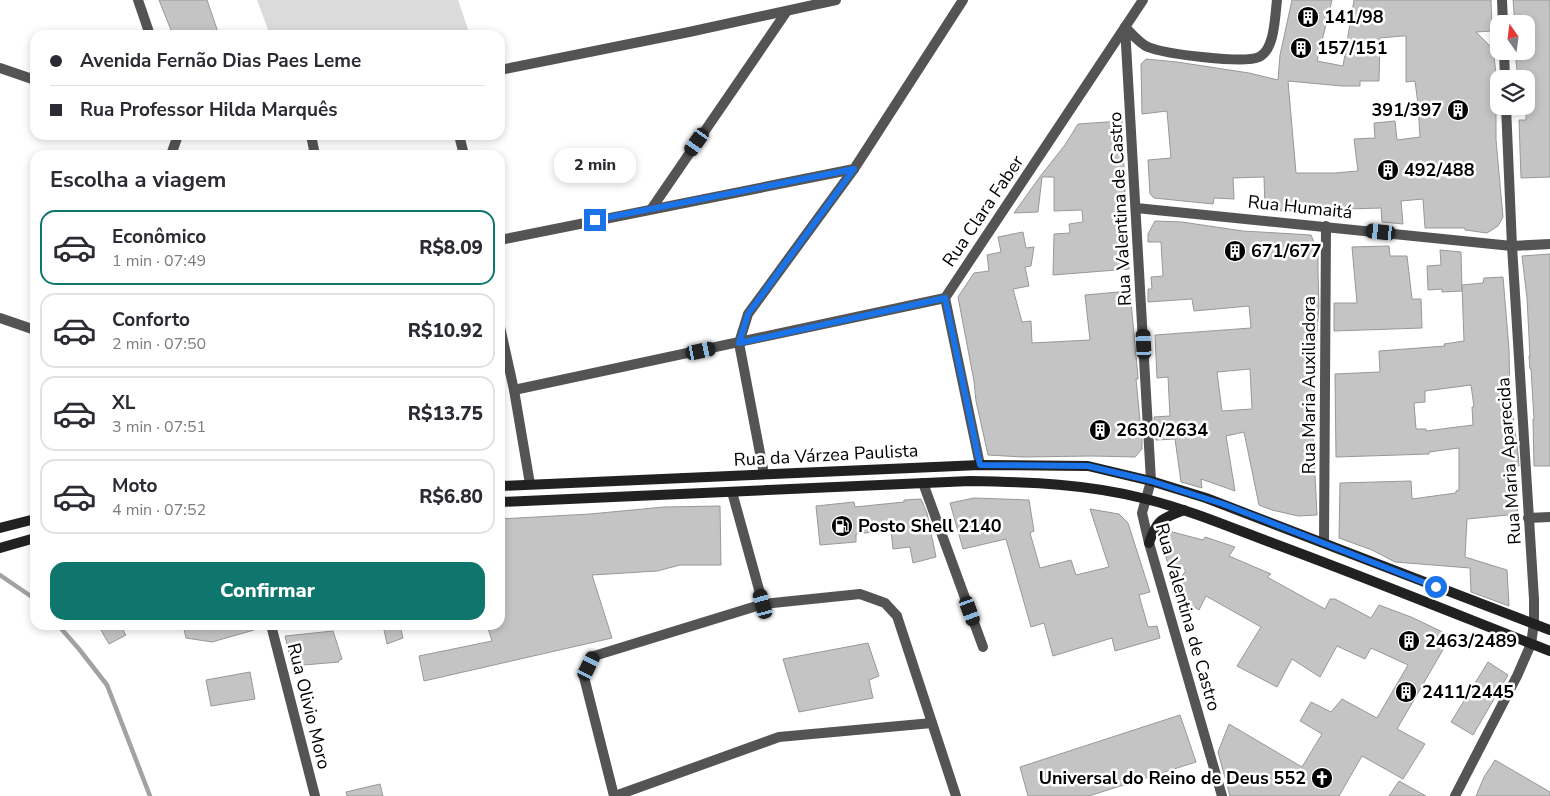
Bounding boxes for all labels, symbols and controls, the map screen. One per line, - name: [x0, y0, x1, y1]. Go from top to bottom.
- building icon: 141/98: [1296, 5, 1320, 29]
- place label: 141/98: [1324, 5, 1384, 29]
- north arrow: [1490, 15, 1535, 60]
- map controls: [1490, 15, 1535, 115]
- building icon: 157/151: [1289, 36, 1313, 60]
- place label: 157/151: [1317, 36, 1387, 60]
- text: Avenida Fernão Dias Paes Leme: [80, 48, 361, 74]
- button: layers: [1490, 70, 1535, 115]
- text: Rua Professor Hilda Marquês: [80, 97, 338, 123]
- place label: 391/397: [1372, 98, 1442, 122]
- building icon: 391/397: [1446, 98, 1470, 122]
- street label: Rua Valentina de Castro: [1103, 111, 1137, 307]
- car: [682, 125, 711, 159]
- callout: 2 min: [554, 148, 636, 182]
- street label: Rua Clara Faber: [937, 150, 1029, 271]
- text: 2 min: [574, 154, 616, 176]
- building icon: 492/488: [1376, 158, 1400, 182]
- place label: 492/488: [1404, 158, 1475, 182]
- text: Escolha a viagem: [50, 165, 226, 195]
- street label: Rua Humaitá: [1246, 190, 1354, 224]
- route end: [584, 209, 606, 231]
- car: [1365, 223, 1396, 241]
- text: Econômico: [112, 224, 206, 250]
- icon: car: [52, 225, 97, 270]
- text: R$8.09: [419, 235, 483, 261]
- building icon: 671/677: [1223, 239, 1247, 263]
- place label: 671/677: [1251, 239, 1321, 263]
- text: 1 min · 07:49: [112, 250, 206, 272]
- street label: Rua Maria Auxiliadora: [1297, 296, 1321, 474]
- text: Conforto: [112, 307, 190, 333]
- icon: car: [52, 308, 97, 353]
- text: R$10.92: [408, 318, 483, 344]
- car: [1135, 329, 1152, 359]
- text: 2 min · 07:50: [112, 333, 206, 355]
- car: [684, 341, 717, 361]
- street label: Rua Maria Aparecida: [1491, 377, 1527, 545]
- text: XL: [112, 390, 135, 416]
- icon: car: [52, 391, 97, 436]
- text: R$13.75: [408, 401, 483, 427]
- text: 3 min · 07:51: [112, 416, 206, 438]
- building icon: 2630/2634: [1088, 418, 1112, 442]
- place label: 2630/2634: [1116, 418, 1208, 442]
- street label: Rua da Várzea Paulista: [733, 438, 919, 472]
- text: Moto: [112, 473, 158, 499]
- icon: car: [52, 474, 97, 519]
- text: R$6.80: [419, 484, 483, 510]
- text: 4 min · 07:52: [112, 499, 206, 521]
- fuel station icon: Posto Shell 2140: [830, 514, 854, 538]
- place label: Posto Shell 2140: [858, 514, 1002, 538]
- street label: Rua Valentina de Castro: [1150, 520, 1226, 714]
- button: Confirmar: [50, 562, 485, 620]
- route start: [1425, 576, 1447, 598]
- car: [751, 588, 774, 620]
- car: [957, 594, 982, 628]
- building icon: 2463/2489: [1397, 629, 1421, 653]
- place label: 2463/2489: [1425, 629, 1517, 653]
- street label: Rua Olivio Moro: [282, 640, 336, 772]
- car: [575, 649, 602, 683]
- building icon: 2411/2445: [1394, 680, 1418, 704]
- place label: 2411/2445: [1422, 680, 1514, 704]
- place label: Universal do Reino de Deus 552: [1039, 766, 1306, 790]
- church icon: Universal do Reino de Deus 552: [1310, 766, 1334, 790]

